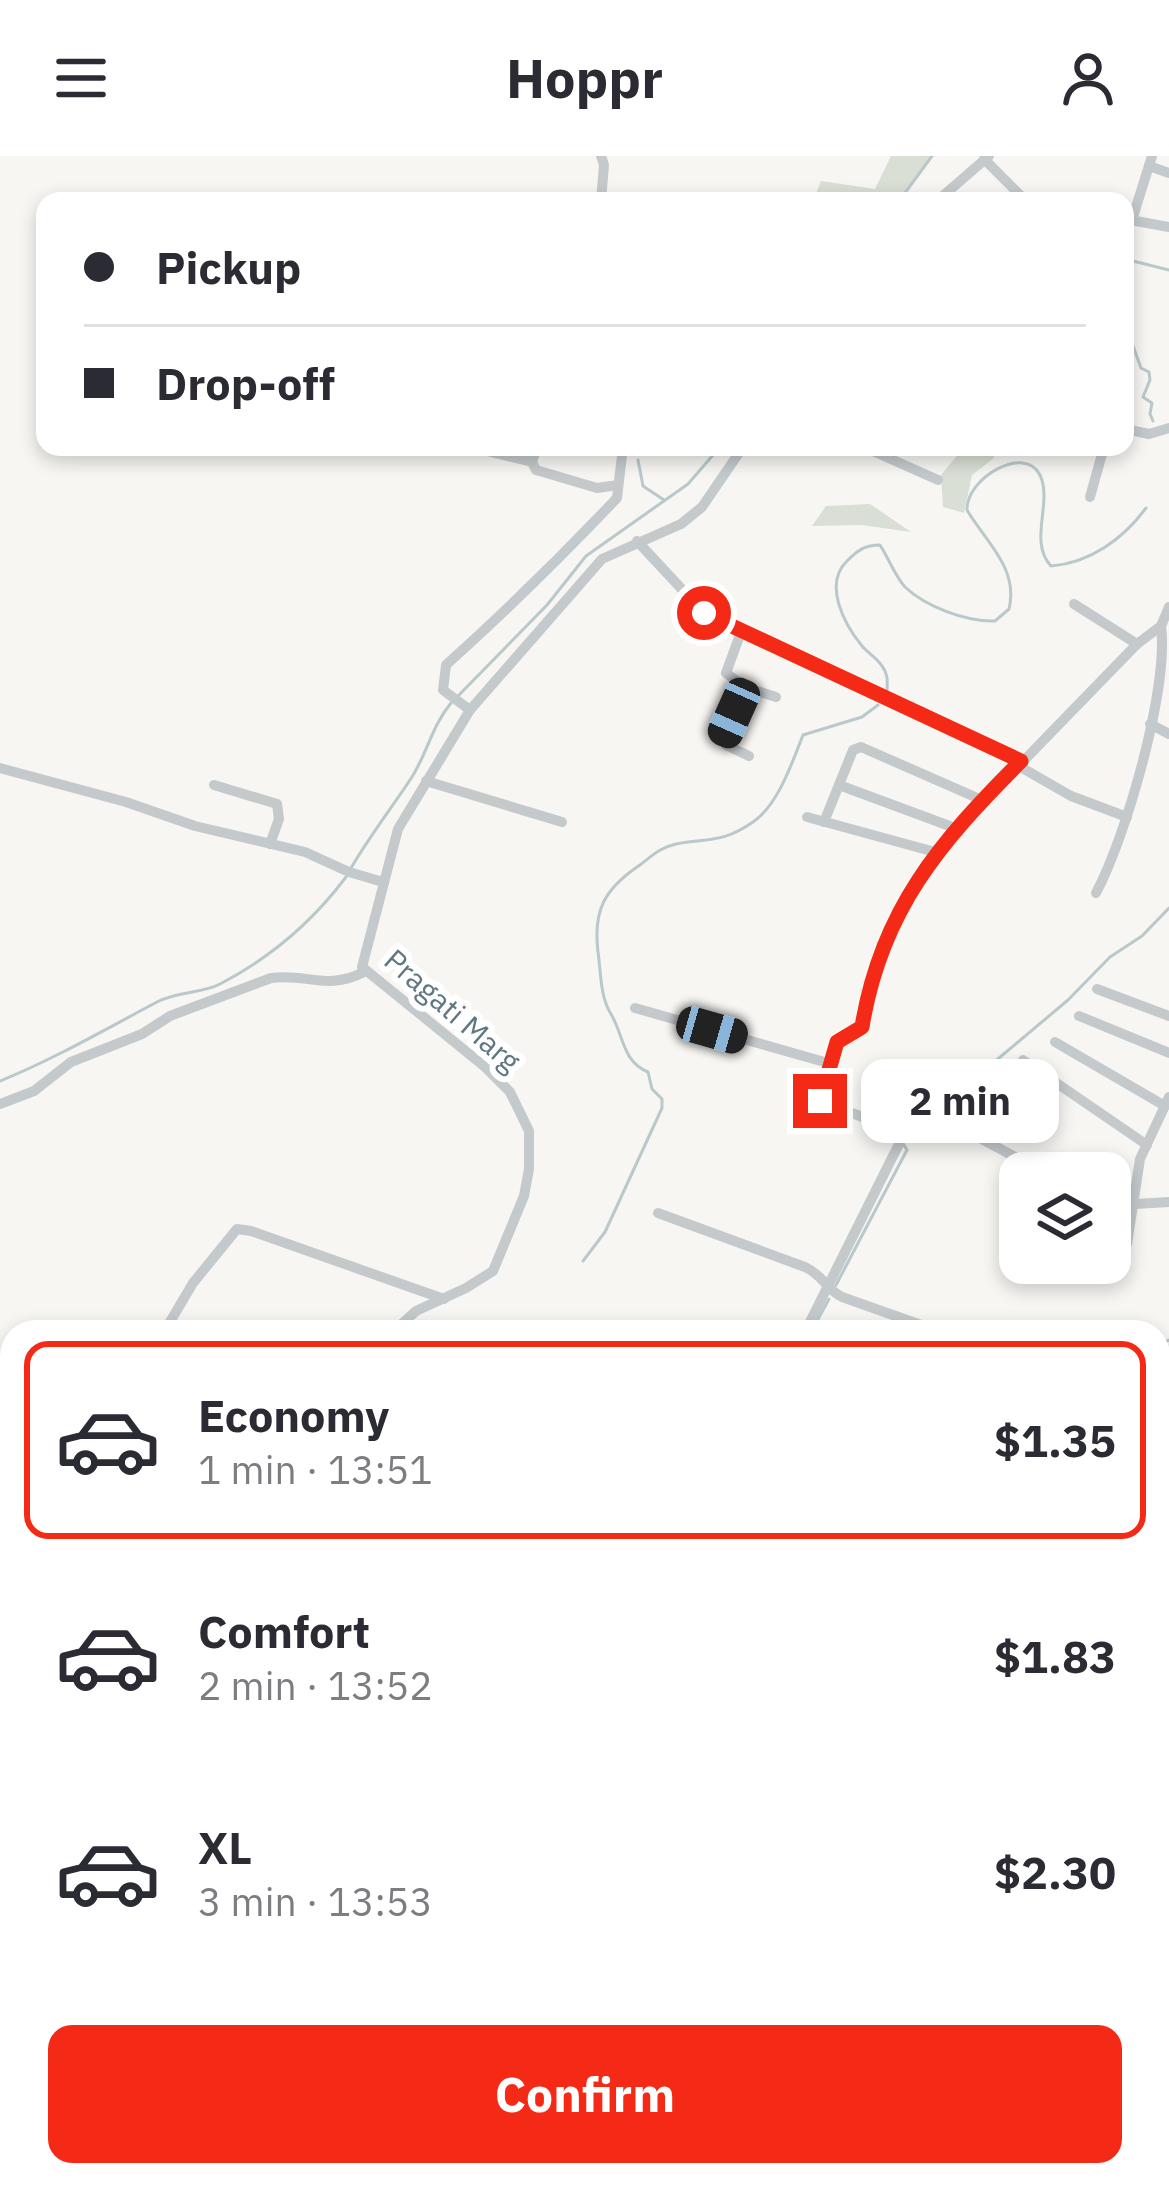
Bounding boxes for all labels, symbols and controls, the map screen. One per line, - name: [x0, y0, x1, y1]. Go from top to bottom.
- text: Hoppr: [506, 43, 663, 113]
- icon: menu: [48, 45, 114, 111]
- icon: person: [1055, 45, 1121, 111]
- text: Pickup: [156, 238, 301, 296]
- text: Drop-off: [156, 354, 335, 412]
- route start: [677, 586, 731, 640]
- car: [703, 673, 765, 753]
- street label: Pragati Marg: [377, 940, 529, 1080]
- car: [672, 1003, 752, 1057]
- callout: 2 min: [862, 1059, 1060, 1143]
- route end: [793, 1074, 847, 1128]
- text: 2 min: [909, 1075, 1011, 1126]
- map controls: [999, 1152, 1131, 1284]
- button: layers: [999, 1152, 1131, 1284]
- icon: car: [54, 1386, 162, 1494]
- text: Economy: [198, 1386, 389, 1444]
- text: $1.35: [994, 1411, 1116, 1469]
- text: 1 min · 13:51: [198, 1444, 433, 1495]
- icon: car: [54, 1602, 162, 1710]
- text: Comfort: [198, 1602, 370, 1660]
- text: $1.83: [994, 1627, 1116, 1685]
- text: 2 min · 13:52: [198, 1660, 433, 1711]
- icon: car: [54, 1818, 162, 1926]
- text: XL: [198, 1818, 252, 1876]
- text: $2.30: [994, 1843, 1116, 1901]
- text: 3 min · 13:53: [198, 1876, 433, 1927]
- button: Confirm: [48, 2025, 1122, 2163]

